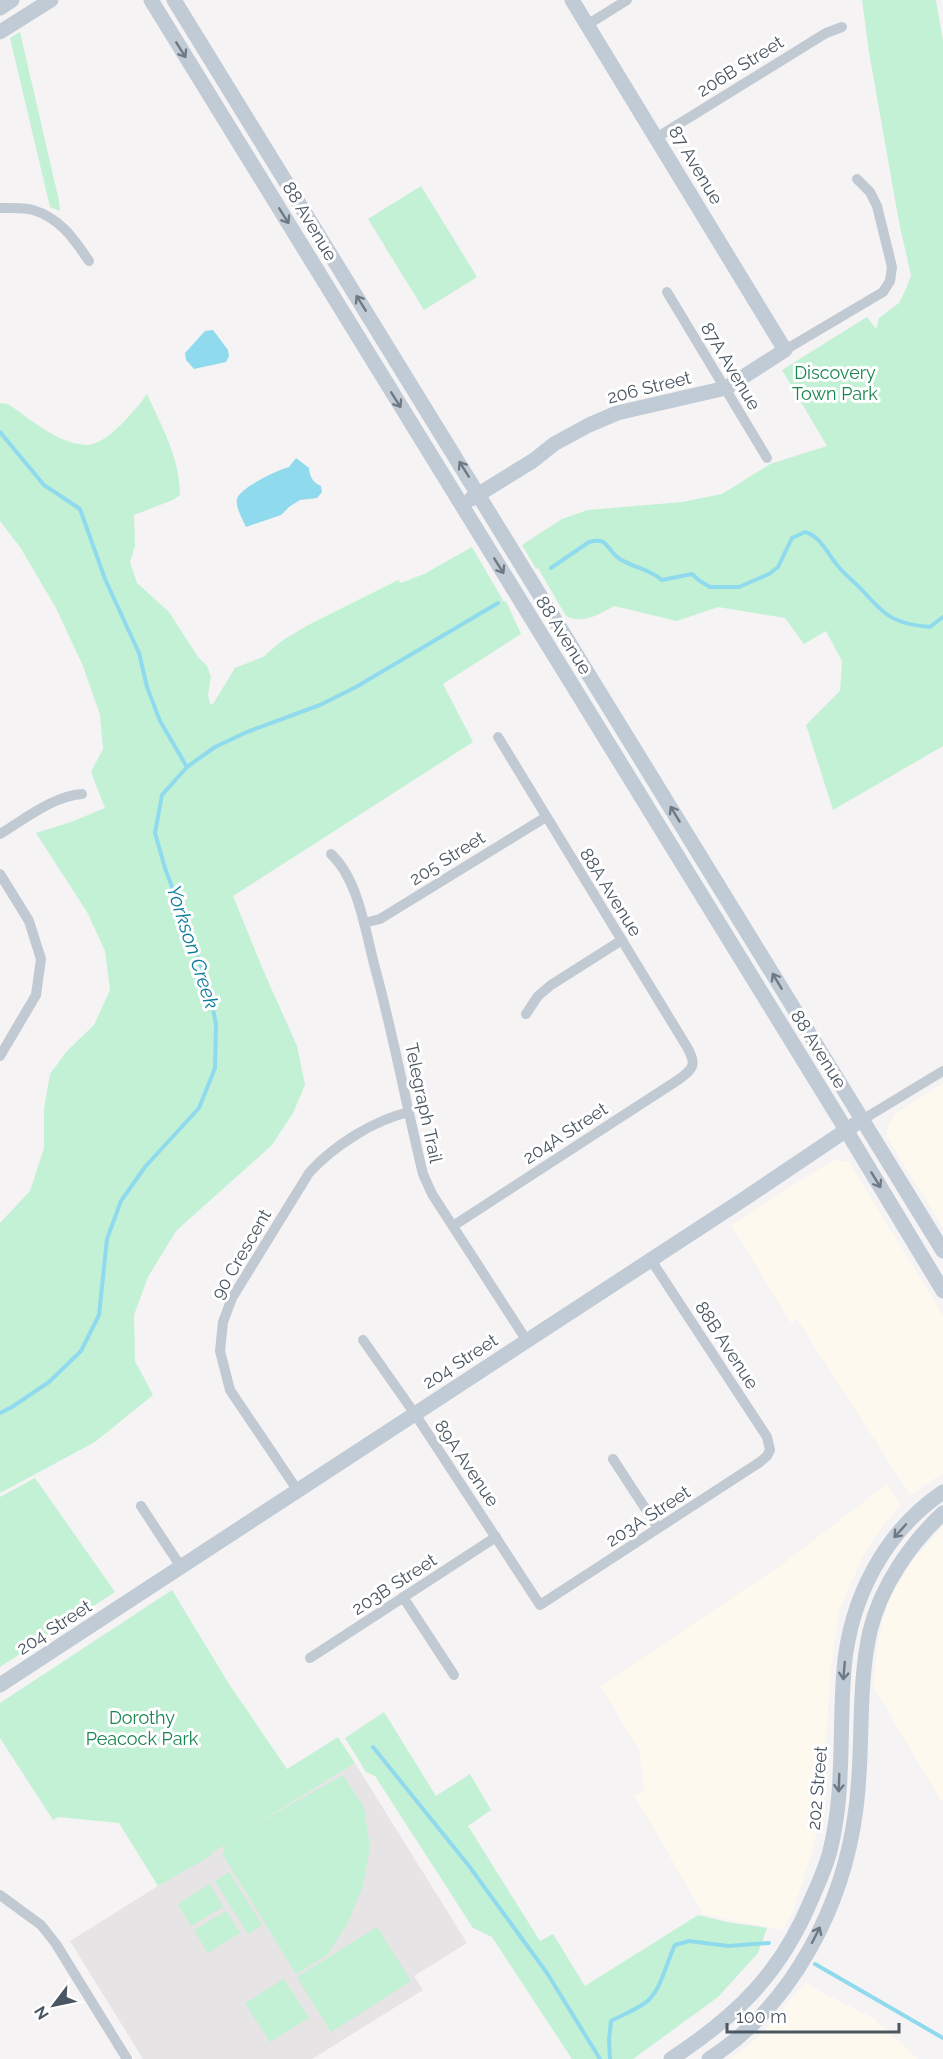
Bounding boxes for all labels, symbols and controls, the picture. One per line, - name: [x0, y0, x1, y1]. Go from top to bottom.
- street label: 206B Street: [693, 31, 787, 101]
- one-way arrow: [176, 41, 188, 58]
- street label: 87 Avenue: [664, 122, 728, 208]
- street label: 88 Avenue: [278, 178, 342, 265]
- one-way arrow: [278, 207, 290, 224]
- one-way arrow: [355, 295, 367, 312]
- street label: 87A Avenue: [697, 318, 766, 414]
- park label: Discovery Town Park: [792, 362, 878, 404]
- street label: 206 Street: [605, 366, 693, 408]
- one-way arrow: [391, 391, 403, 408]
- one-way arrow: [457, 460, 470, 477]
- one-way arrow: [494, 557, 506, 574]
- street label: 88 Avenue: [532, 592, 597, 678]
- one-way arrow: [668, 806, 680, 823]
- street label: 205 Street: [406, 827, 488, 889]
- street label: 88A Avenue: [576, 844, 647, 940]
- water label: Yorkson Creek: [162, 882, 224, 1012]
- one-way arrow: [770, 973, 782, 990]
- street label: 88 Avenue: [787, 1006, 852, 1092]
- street label: Telegraph Trail: [401, 1041, 447, 1165]
- street label: 204A Street: [519, 1098, 611, 1168]
- one-way arrow: [870, 1171, 882, 1188]
- street label: 90 Crescent: [207, 1205, 275, 1303]
- street label: 88B Avenue: [691, 1297, 763, 1393]
- street label: 204 Street: [419, 1329, 501, 1393]
- street label: 89A Avenue: [430, 1416, 504, 1511]
- street label: 203A Street: [602, 1481, 694, 1551]
- one-way arrow: [893, 1523, 907, 1538]
- street label: 203B Street: [348, 1549, 440, 1619]
- street label: 204 Street: [13, 1595, 95, 1659]
- one-way arrow: [838, 1661, 849, 1680]
- park label: Dorothy Peacock Park: [86, 1707, 199, 1749]
- street label: 202 Street: [803, 1745, 831, 1831]
- one-way arrow: [834, 1773, 845, 1793]
- one-way arrow: [811, 1926, 823, 1944]
- north arrow: [24, 1975, 84, 2035]
- scale bar: [727, 1996, 900, 2034]
- text: N: [30, 2002, 53, 2023]
- text: 100 m: [736, 2006, 787, 2027]

